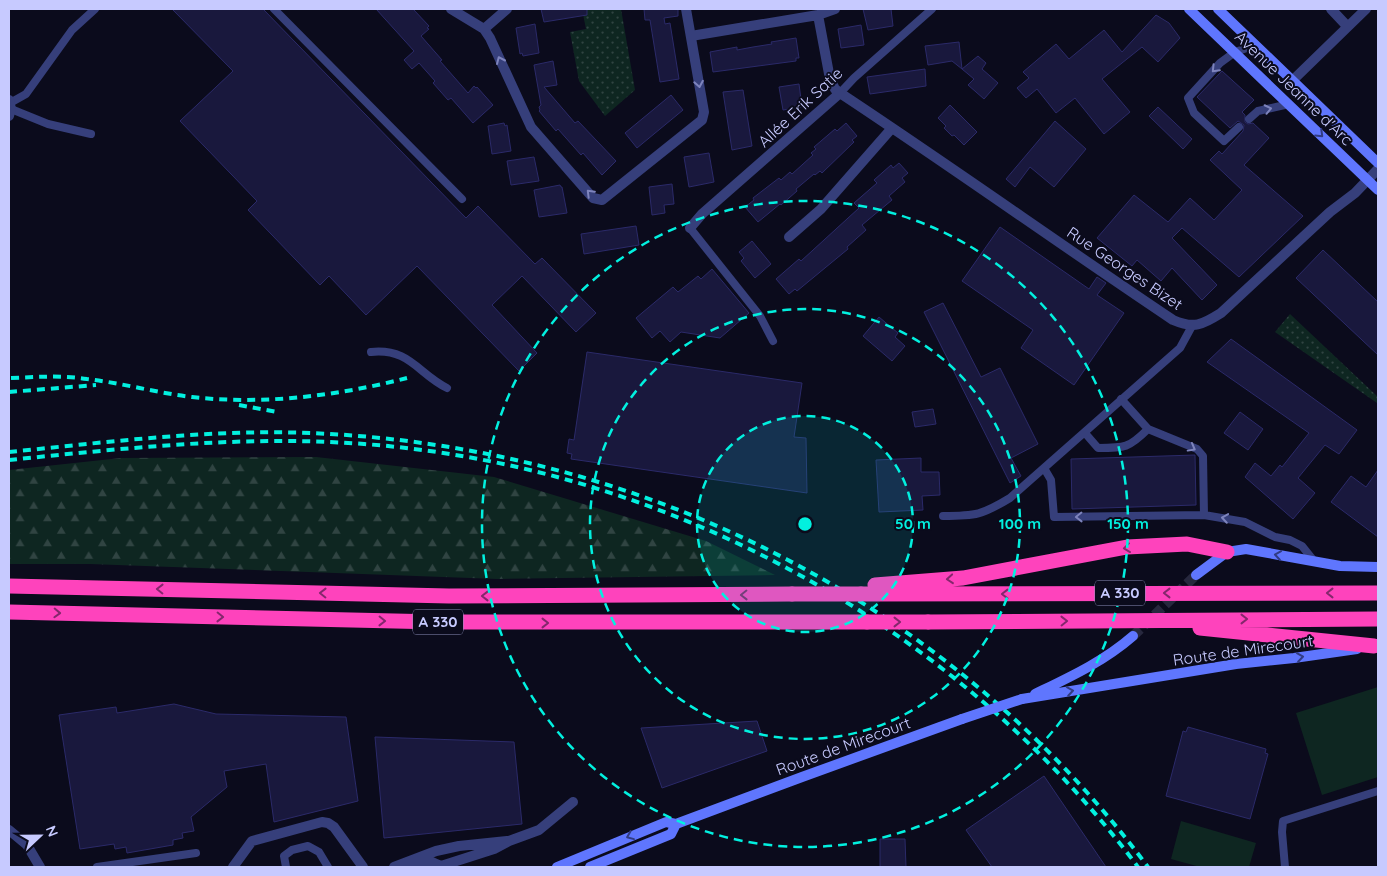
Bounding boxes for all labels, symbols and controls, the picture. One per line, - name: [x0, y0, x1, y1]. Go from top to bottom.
- street label: Avenue Jeanne d'Arc: [1231, 27, 1357, 149]
- one-way arrow: [495, 56, 506, 65]
- street label: Allée Erik Satie: [754, 63, 846, 151]
- one-way arrow: [1212, 63, 1221, 72]
- one-way arrow: [694, 80, 704, 88]
- one-way arrow: [1263, 104, 1272, 114]
- one-way arrow: [1315, 128, 1324, 137]
- one-way arrow: [586, 190, 595, 199]
- street label: Rue Georges Bizet: [1063, 222, 1187, 314]
- one-way arrow: [1187, 442, 1196, 452]
- one-way arrow: [1075, 512, 1083, 522]
- text: 50 m: [895, 514, 931, 533]
- text: 100 m: [999, 514, 1041, 533]
- text: 150 m: [1107, 514, 1149, 533]
- one-way arrow: [1221, 514, 1230, 524]
- centre of rings: [796, 515, 814, 533]
- one-way arrow: [1122, 542, 1130, 553]
- one-way arrow: [1274, 550, 1283, 560]
- one-way arrow: [945, 573, 953, 584]
- road number: A 330: [1095, 580, 1145, 606]
- one-way arrow: [156, 584, 164, 594]
- one-way arrow: [319, 588, 326, 598]
- one-way arrow: [1163, 588, 1170, 598]
- one-way arrow: [1325, 588, 1333, 598]
- one-way arrow: [1000, 589, 1008, 599]
- one-way arrow: [739, 590, 747, 600]
- one-way arrow: [481, 591, 489, 601]
- one-way arrow: [54, 608, 62, 619]
- road number: A 330: [413, 610, 463, 634]
- one-way arrow: [216, 612, 224, 622]
- one-way arrow: [1240, 614, 1248, 624]
- one-way arrow: [379, 616, 387, 626]
- one-way arrow: [1060, 616, 1068, 626]
- one-way arrow: [894, 617, 902, 627]
- one-way arrow: [542, 618, 549, 628]
- street label: Route de Mirecourt: [1172, 630, 1314, 670]
- one-way arrow: [1297, 652, 1305, 663]
- one-way arrow: [1066, 687, 1075, 697]
- street label: Route de Mirecourt: [773, 712, 913, 780]
- north arrow: [15, 811, 65, 861]
- text: N: [42, 823, 62, 839]
- one-way arrow: [627, 830, 635, 840]

